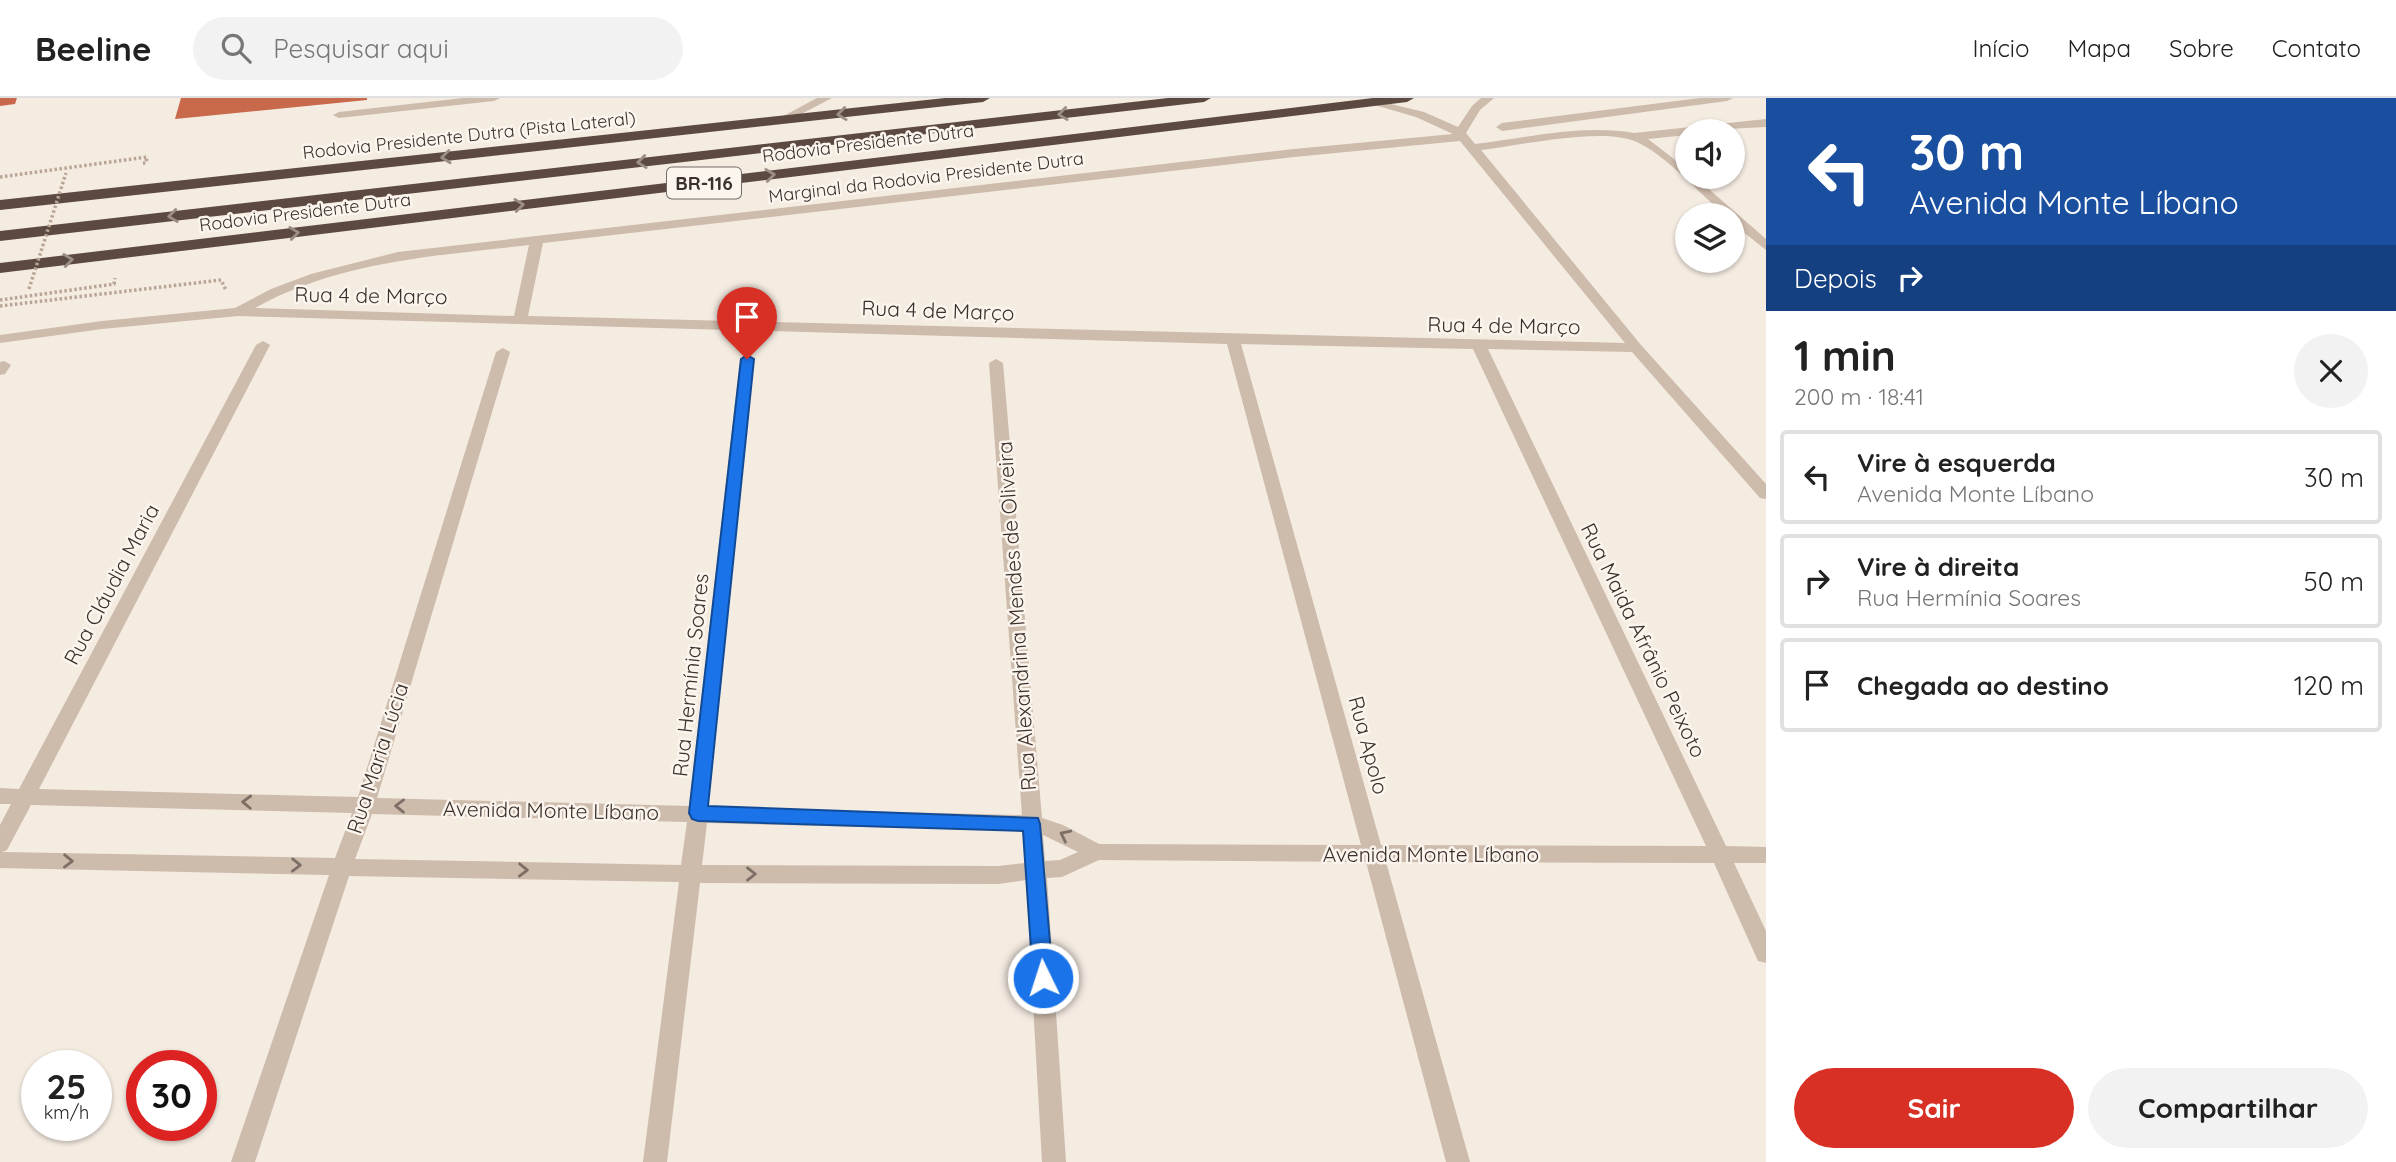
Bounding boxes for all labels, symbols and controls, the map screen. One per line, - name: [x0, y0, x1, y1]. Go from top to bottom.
- search box: [193, 17, 683, 80]
- text: Beeline: [35, 28, 151, 69]
- icon: search: [217, 29, 255, 67]
- text: Pesquisar aqui: [273, 32, 449, 65]
- text: Início: [1972, 33, 2029, 63]
- text: Mapa: [2067, 33, 2131, 63]
- text: Sobre: [2169, 33, 2234, 63]
- text: Contato: [2272, 33, 2361, 63]
- street label: Rodovia Presidente Dutra (Pista Lateral): [301, 106, 637, 164]
- one-way arrow: [836, 106, 848, 121]
- one-way arrow: [1057, 107, 1069, 122]
- street label: Rodovia Presidente Dutra: [761, 119, 975, 167]
- map controls: [1675, 119, 1745, 273]
- button: sound: [1675, 119, 1745, 189]
- text: 30 m: [1909, 121, 2024, 182]
- icon: left: [1794, 126, 1885, 217]
- street label: Marginal da Rodovia Presidente Dutra: [767, 146, 1085, 208]
- one-way arrow: [440, 149, 451, 164]
- one-way arrow: [636, 155, 648, 170]
- road number: BR-116: [667, 167, 741, 198]
- one-way arrow: [764, 167, 775, 182]
- text: Avenida Monte Líbano: [1909, 182, 2239, 222]
- street label: Rodovia Presidente Dutra: [198, 188, 412, 236]
- one-way arrow: [514, 198, 525, 213]
- button: layers: [1675, 203, 1745, 273]
- one-way arrow: [167, 209, 179, 224]
- one-way arrow: [288, 225, 299, 240]
- one-way arrow: [62, 253, 74, 268]
- icon: right: [1891, 259, 1929, 297]
- text: Depois: [1794, 262, 1877, 295]
- street label: Rua 4 de Março: [294, 281, 448, 309]
- pin: [717, 287, 777, 359]
- street label: Rua 4 de Março: [861, 294, 1015, 326]
- icon: arrive: [728, 298, 766, 336]
- street label: Rua 4 de Março: [1427, 311, 1581, 339]
- text: 1 min: [1794, 329, 1896, 382]
- button: close: [2294, 334, 2368, 408]
- text: 200 m · 18:41: [1794, 382, 1924, 411]
- street label: Rua Alexandrina Mendes de Oliveira: [991, 440, 1041, 792]
- text: Vire à esquerda: [1857, 446, 2056, 479]
- icon: left: [1798, 458, 1836, 496]
- text: 30 m: [2304, 461, 2364, 494]
- text: Avenida Monte Líbano: [1857, 479, 2094, 508]
- street label: Rua Cláudia Maria: [58, 499, 164, 669]
- street label: Rua Maida Afrânio Peixoto: [1576, 518, 1712, 762]
- text: Vire à direita: [1857, 550, 2019, 583]
- icon: right: [1798, 562, 1836, 600]
- text: 50 m: [2304, 565, 2364, 598]
- street label: Rua Hermínia Soares: [666, 572, 714, 778]
- text: Rua Hermínia Soares: [1857, 583, 2081, 612]
- icon: arrive: [1798, 666, 1836, 704]
- text: Chegada ao destino: [1857, 669, 2109, 702]
- text: 120 m: [2294, 669, 2364, 702]
- street label: Rua Maria Lúcia: [340, 680, 414, 836]
- street label: Rua Apolo: [1343, 693, 1395, 797]
- one-way arrow: [242, 794, 252, 810]
- street label: Avenida Monte Líbano: [443, 795, 659, 825]
- one-way arrow: [394, 799, 405, 814]
- one-way arrow: [1060, 830, 1072, 844]
- street label: Avenida Monte Líbano: [1323, 841, 1539, 867]
- one-way arrow: [63, 853, 74, 869]
- one-way arrow: [291, 857, 301, 873]
- one-way arrow: [518, 862, 529, 878]
- one-way arrow: [746, 866, 756, 882]
- position arrow: [1006, 941, 1080, 1015]
- speed limit sign: 30: [126, 1050, 217, 1141]
- text: 25: [46, 1064, 87, 1108]
- button: Sair: [1794, 1068, 2074, 1148]
- button: Compartilhar: [2088, 1068, 2368, 1148]
- text: km/h: [44, 1101, 89, 1124]

